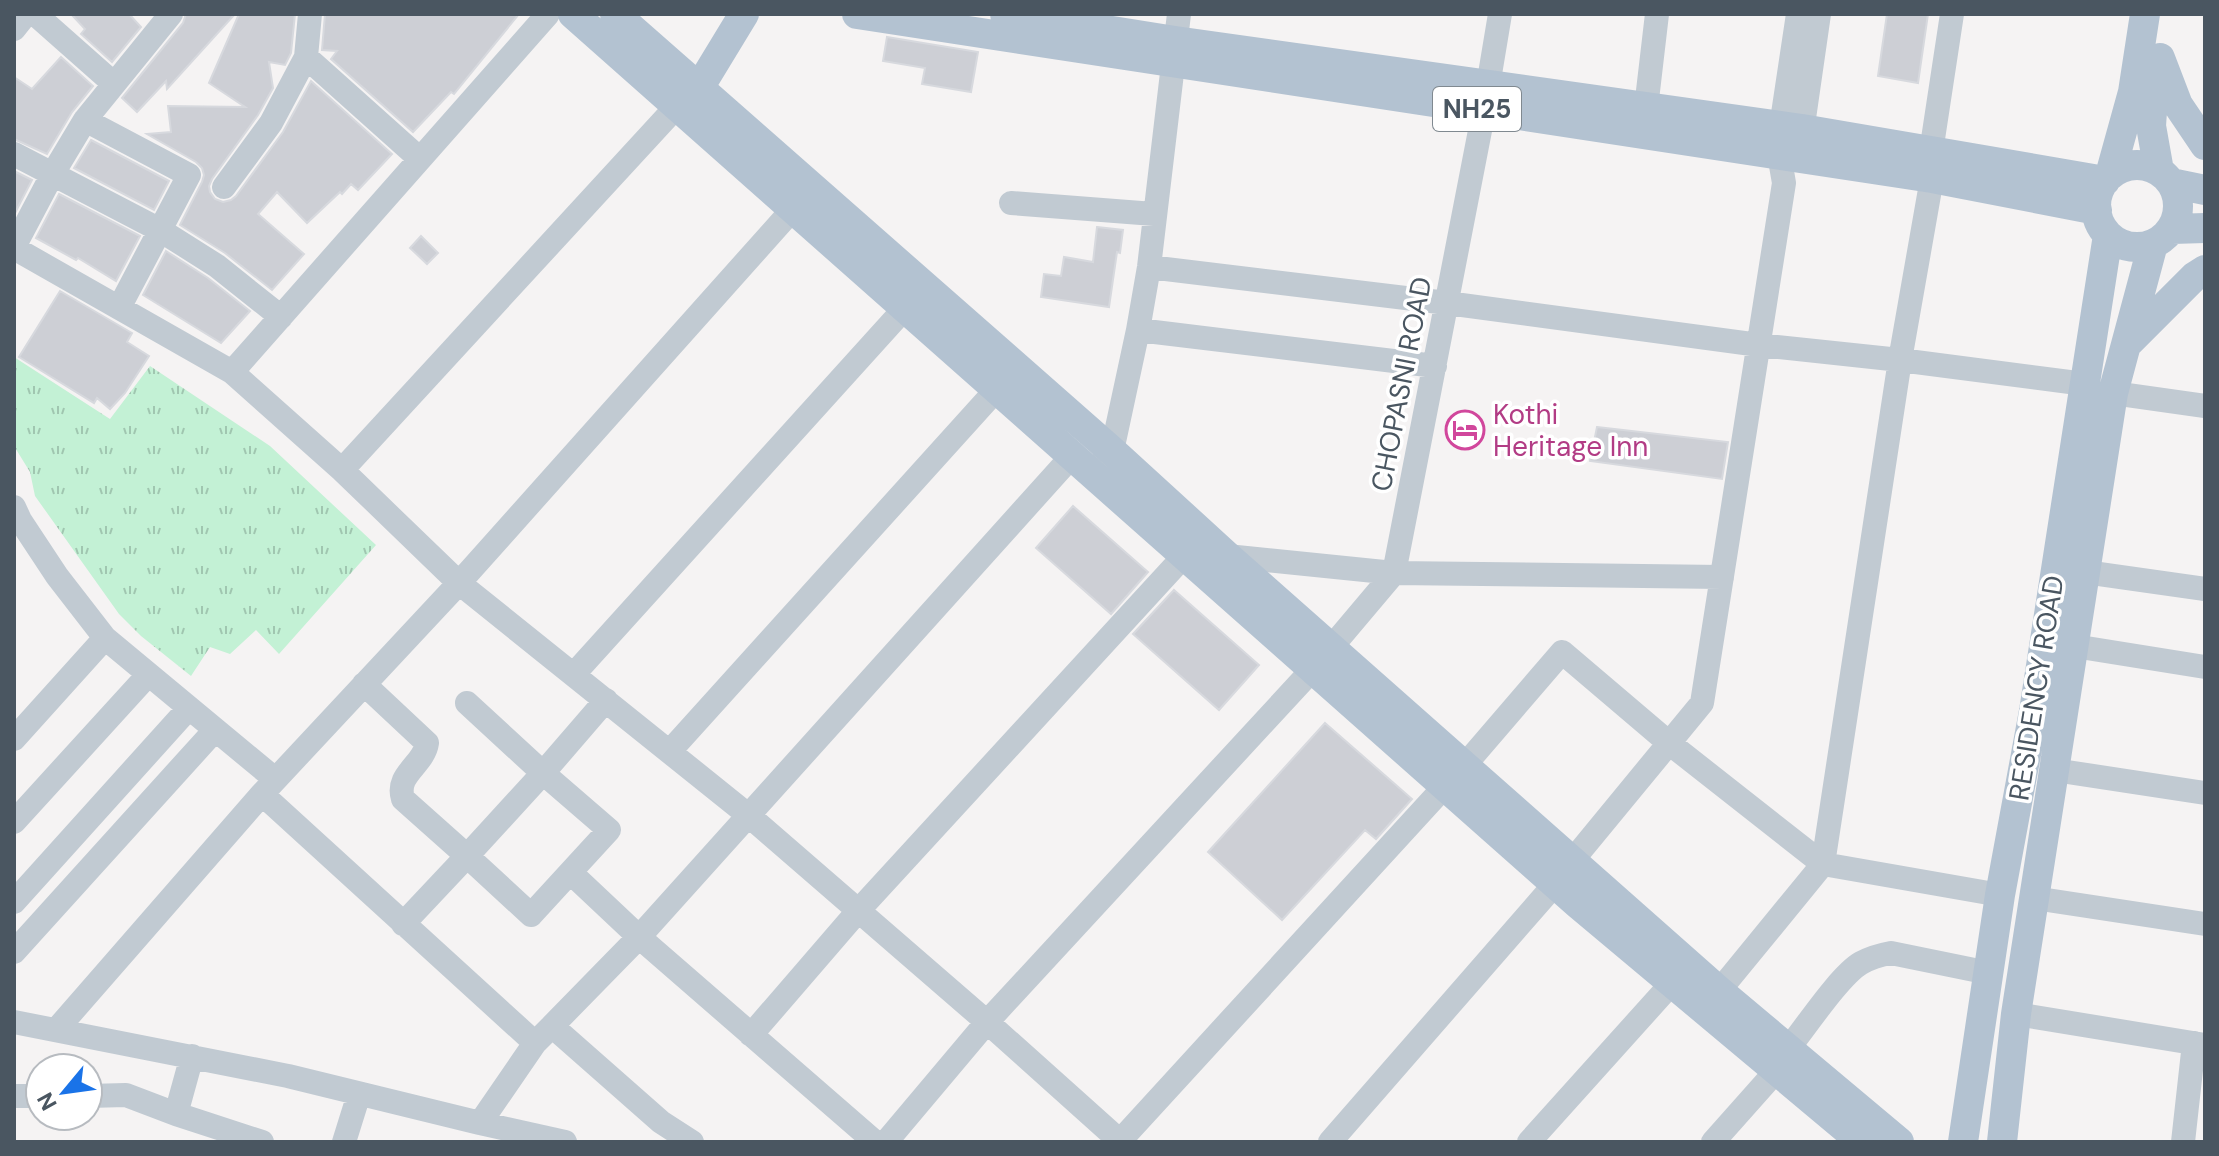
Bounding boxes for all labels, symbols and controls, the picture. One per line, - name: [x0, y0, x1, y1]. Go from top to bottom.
- road number: NH25: [1433, 87, 1521, 131]
- street label: CHOPASNI ROAD: [1363, 274, 1440, 494]
- place label: Kothi Heritage Inn: [1493, 396, 1648, 465]
- hotel icon: Kothi Heritage Inn: [1444, 409, 1486, 451]
- street label: RESIDENCY ROAD: [2000, 573, 2073, 803]
- north arrow: [24, 1052, 104, 1132]
- text: N: [30, 1087, 64, 1116]

